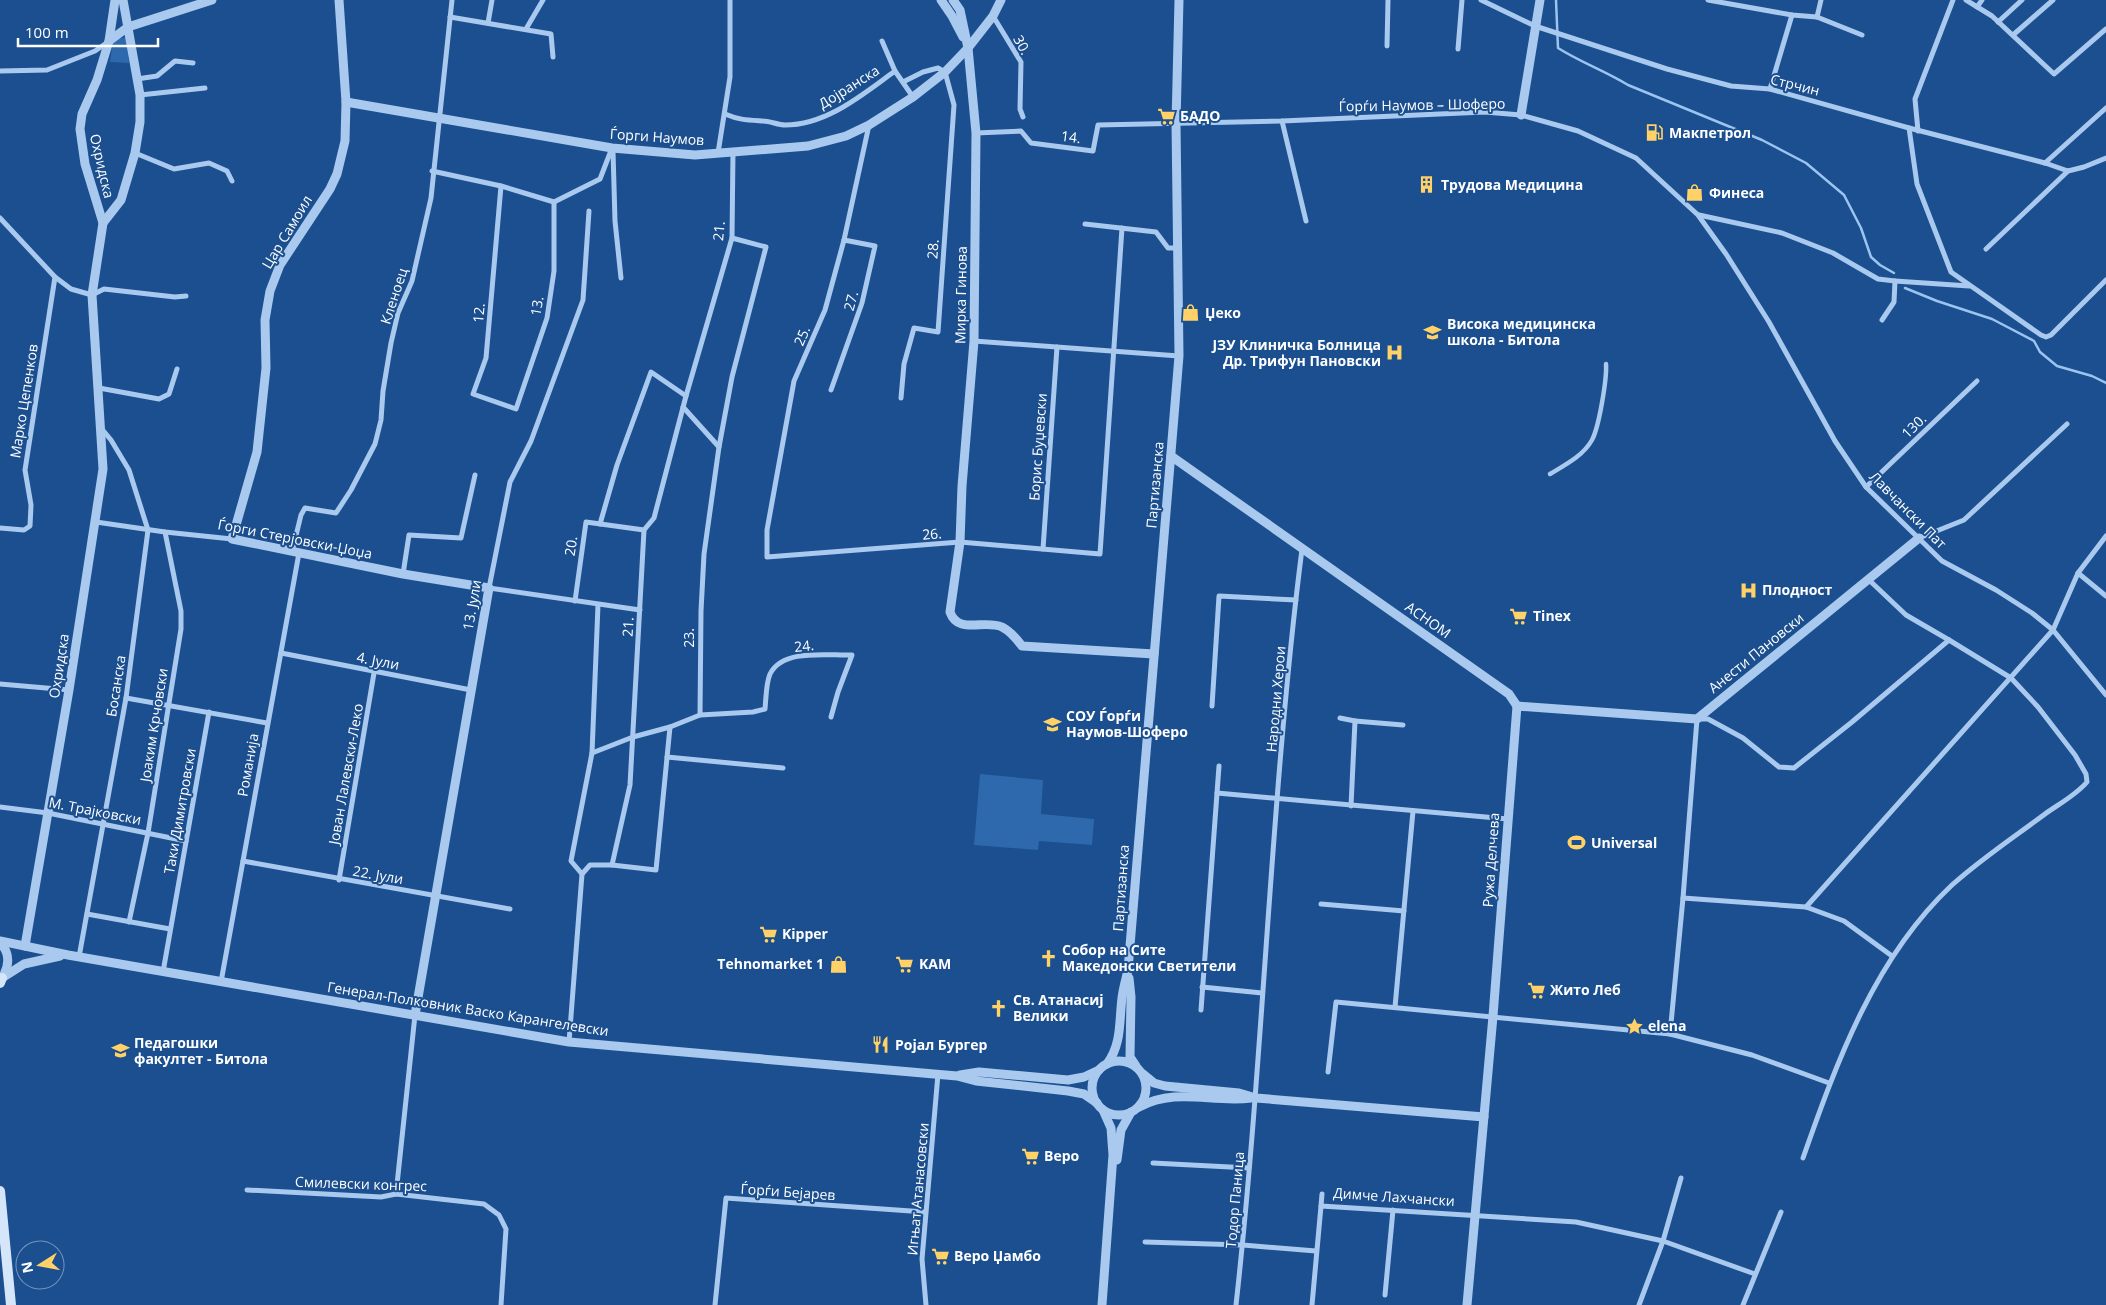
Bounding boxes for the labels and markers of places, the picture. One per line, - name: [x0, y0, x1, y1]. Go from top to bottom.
- supermarket icon: БАДО: [1156, 106, 1176, 126]
- place label: БАДО: [1180, 106, 1220, 125]
- fuel station icon: Макпетрол: [1645, 123, 1665, 143]
- place label: Макпетрол: [1669, 123, 1751, 142]
- building icon: Трудова Медицина: [1417, 175, 1437, 195]
- place label: Трудова Медицина: [1441, 175, 1583, 194]
- shop icon: Финеса: [1685, 183, 1705, 203]
- place label: Финеса: [1709, 183, 1764, 202]
- shop icon: Џеко: [1181, 303, 1201, 323]
- place label: Џеко: [1205, 303, 1241, 322]
- place label: Висока медицинска школа - Битола: [1447, 314, 1596, 349]
- school or university icon: Висока медицинска школа - Битола: [1423, 322, 1443, 342]
- place label: ЈЗУ Клиничка Болница Др. Трифун Пановски: [1210, 335, 1381, 370]
- hospital icon: ЈЗУ Клиничка Болница Др. Трифун Пановски: [1385, 343, 1405, 363]
- hospital icon: Плодност: [1738, 580, 1758, 600]
- place label: Плодност: [1762, 580, 1833, 599]
- supermarket icon: Tinex: [1509, 606, 1529, 626]
- place label: Tinex: [1533, 606, 1572, 625]
- place label: СОУ Ѓорѓи Наумов-Шоферо: [1066, 706, 1188, 741]
- school or university icon: СОУ Ѓорѓи Наумов-Шоферо: [1042, 714, 1062, 734]
- sports icon: Universal: [1567, 833, 1587, 853]
- place label: Universal: [1591, 833, 1657, 852]
- supermarket icon: Kipper: [758, 924, 778, 944]
- place label: Kipper: [782, 924, 829, 943]
- place label: Собор на Сите Македонски Светители: [1062, 940, 1236, 975]
- church icon: Собор на Сите Македонски Светители: [1038, 948, 1058, 968]
- place label: Tehnomarket 1: [717, 954, 824, 973]
- shop icon: Tehnomarket 1: [828, 954, 848, 974]
- supermarket icon: KAM: [895, 954, 915, 974]
- place label: KAM: [919, 954, 951, 973]
- supermarket icon: Жито Леб: [1526, 980, 1546, 1000]
- place label: Жито Леб: [1550, 980, 1621, 999]
- place label: Св. Атанасиј Велики: [1013, 990, 1104, 1025]
- church icon: Св. Атанасиј Велики: [989, 998, 1009, 1018]
- place icon: elena: [1624, 1016, 1644, 1036]
- place label: elena: [1648, 1016, 1686, 1035]
- place label: Педагошки факултет - Битола: [134, 1033, 268, 1068]
- restaurant icon: Ројал Бургер: [871, 1035, 891, 1055]
- place label: Ројал Бургер: [895, 1035, 988, 1054]
- school or university icon: Педагошки факултет - Битола: [110, 1041, 130, 1061]
- supermarket icon: Веро: [1020, 1146, 1040, 1166]
- place label: Веро: [1044, 1146, 1080, 1165]
- supermarket icon: Веро Џамбо: [930, 1246, 950, 1266]
- place label: Веро Џамбо: [954, 1246, 1041, 1265]

